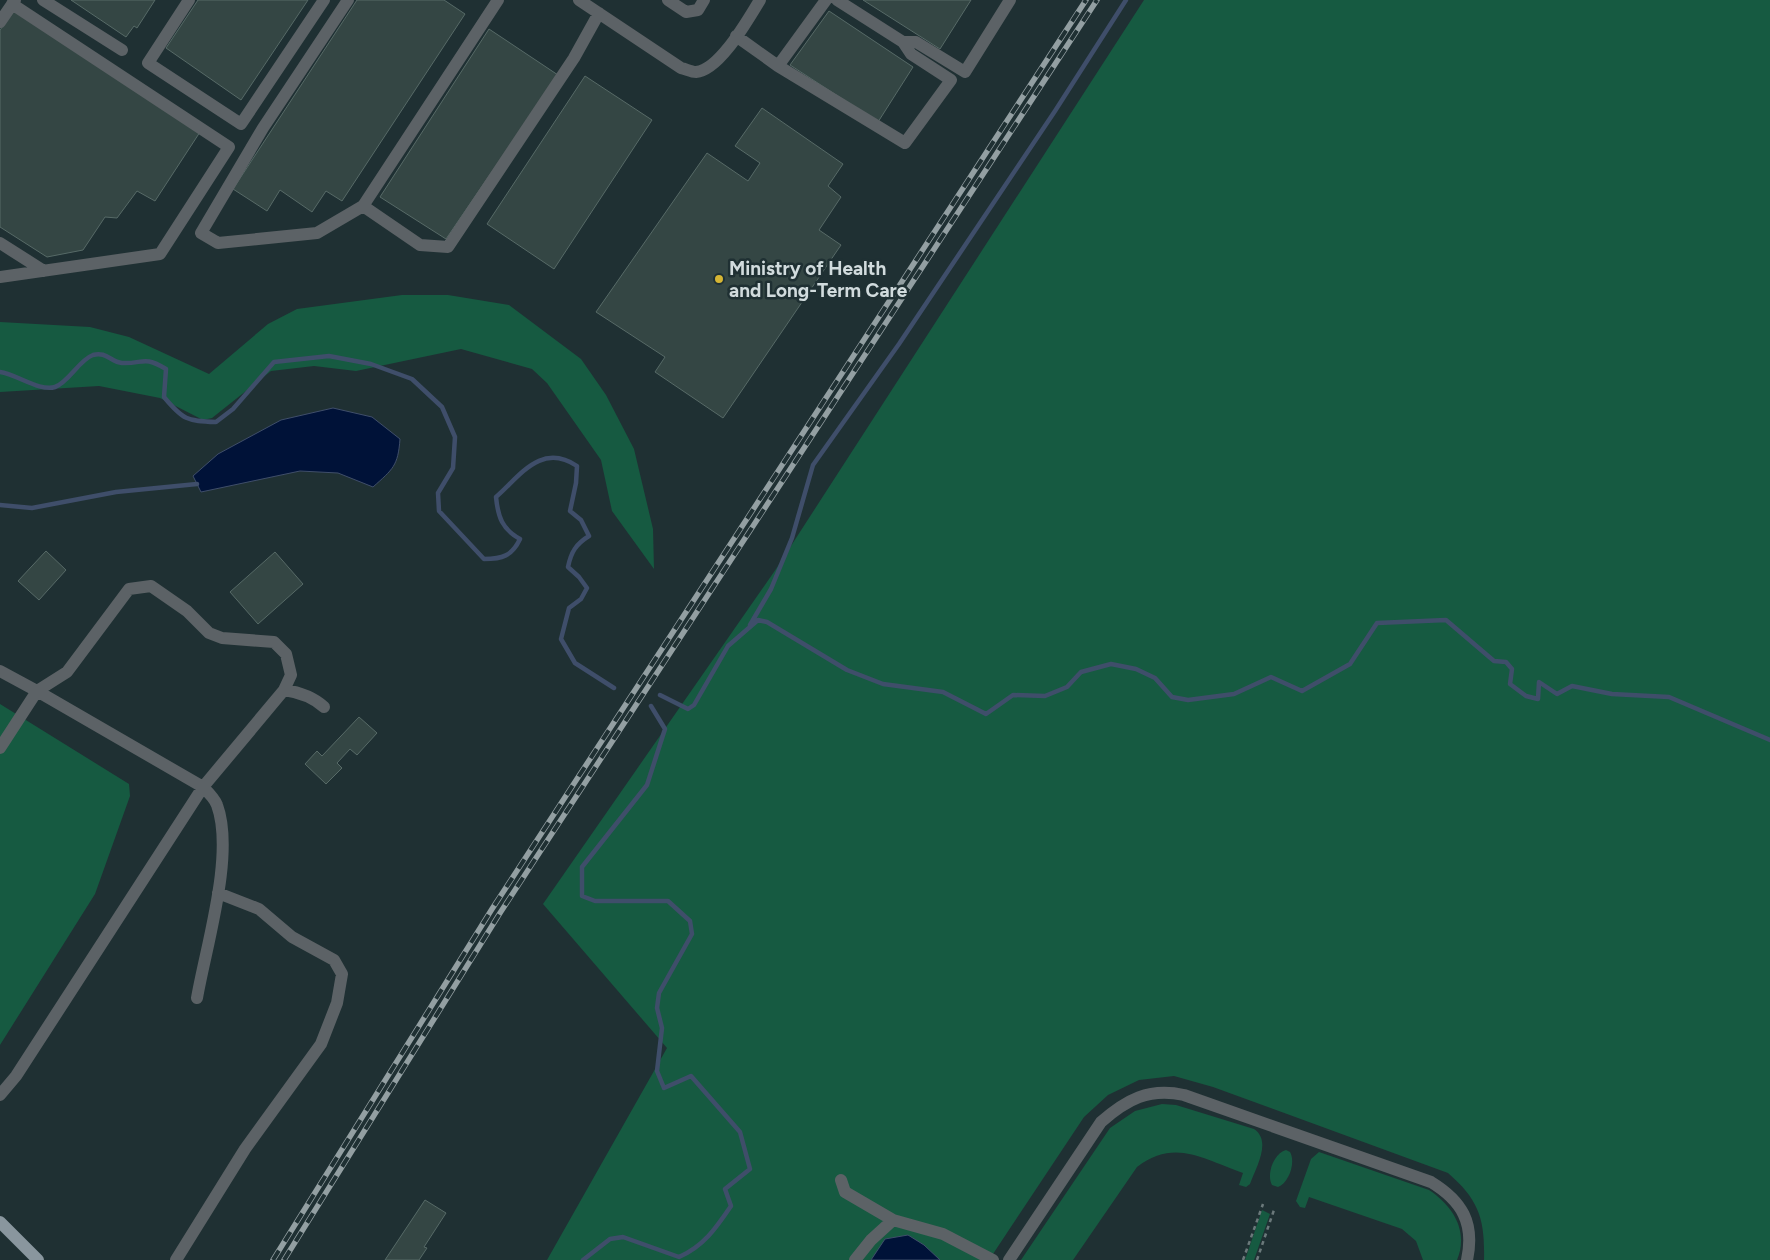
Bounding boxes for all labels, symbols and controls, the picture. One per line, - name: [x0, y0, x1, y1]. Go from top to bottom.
- place label: Ministry of Health and Long-Term Care: [729, 257, 908, 302]
- marker: Ministry of Health and Long-Term Care: [713, 273, 725, 285]

